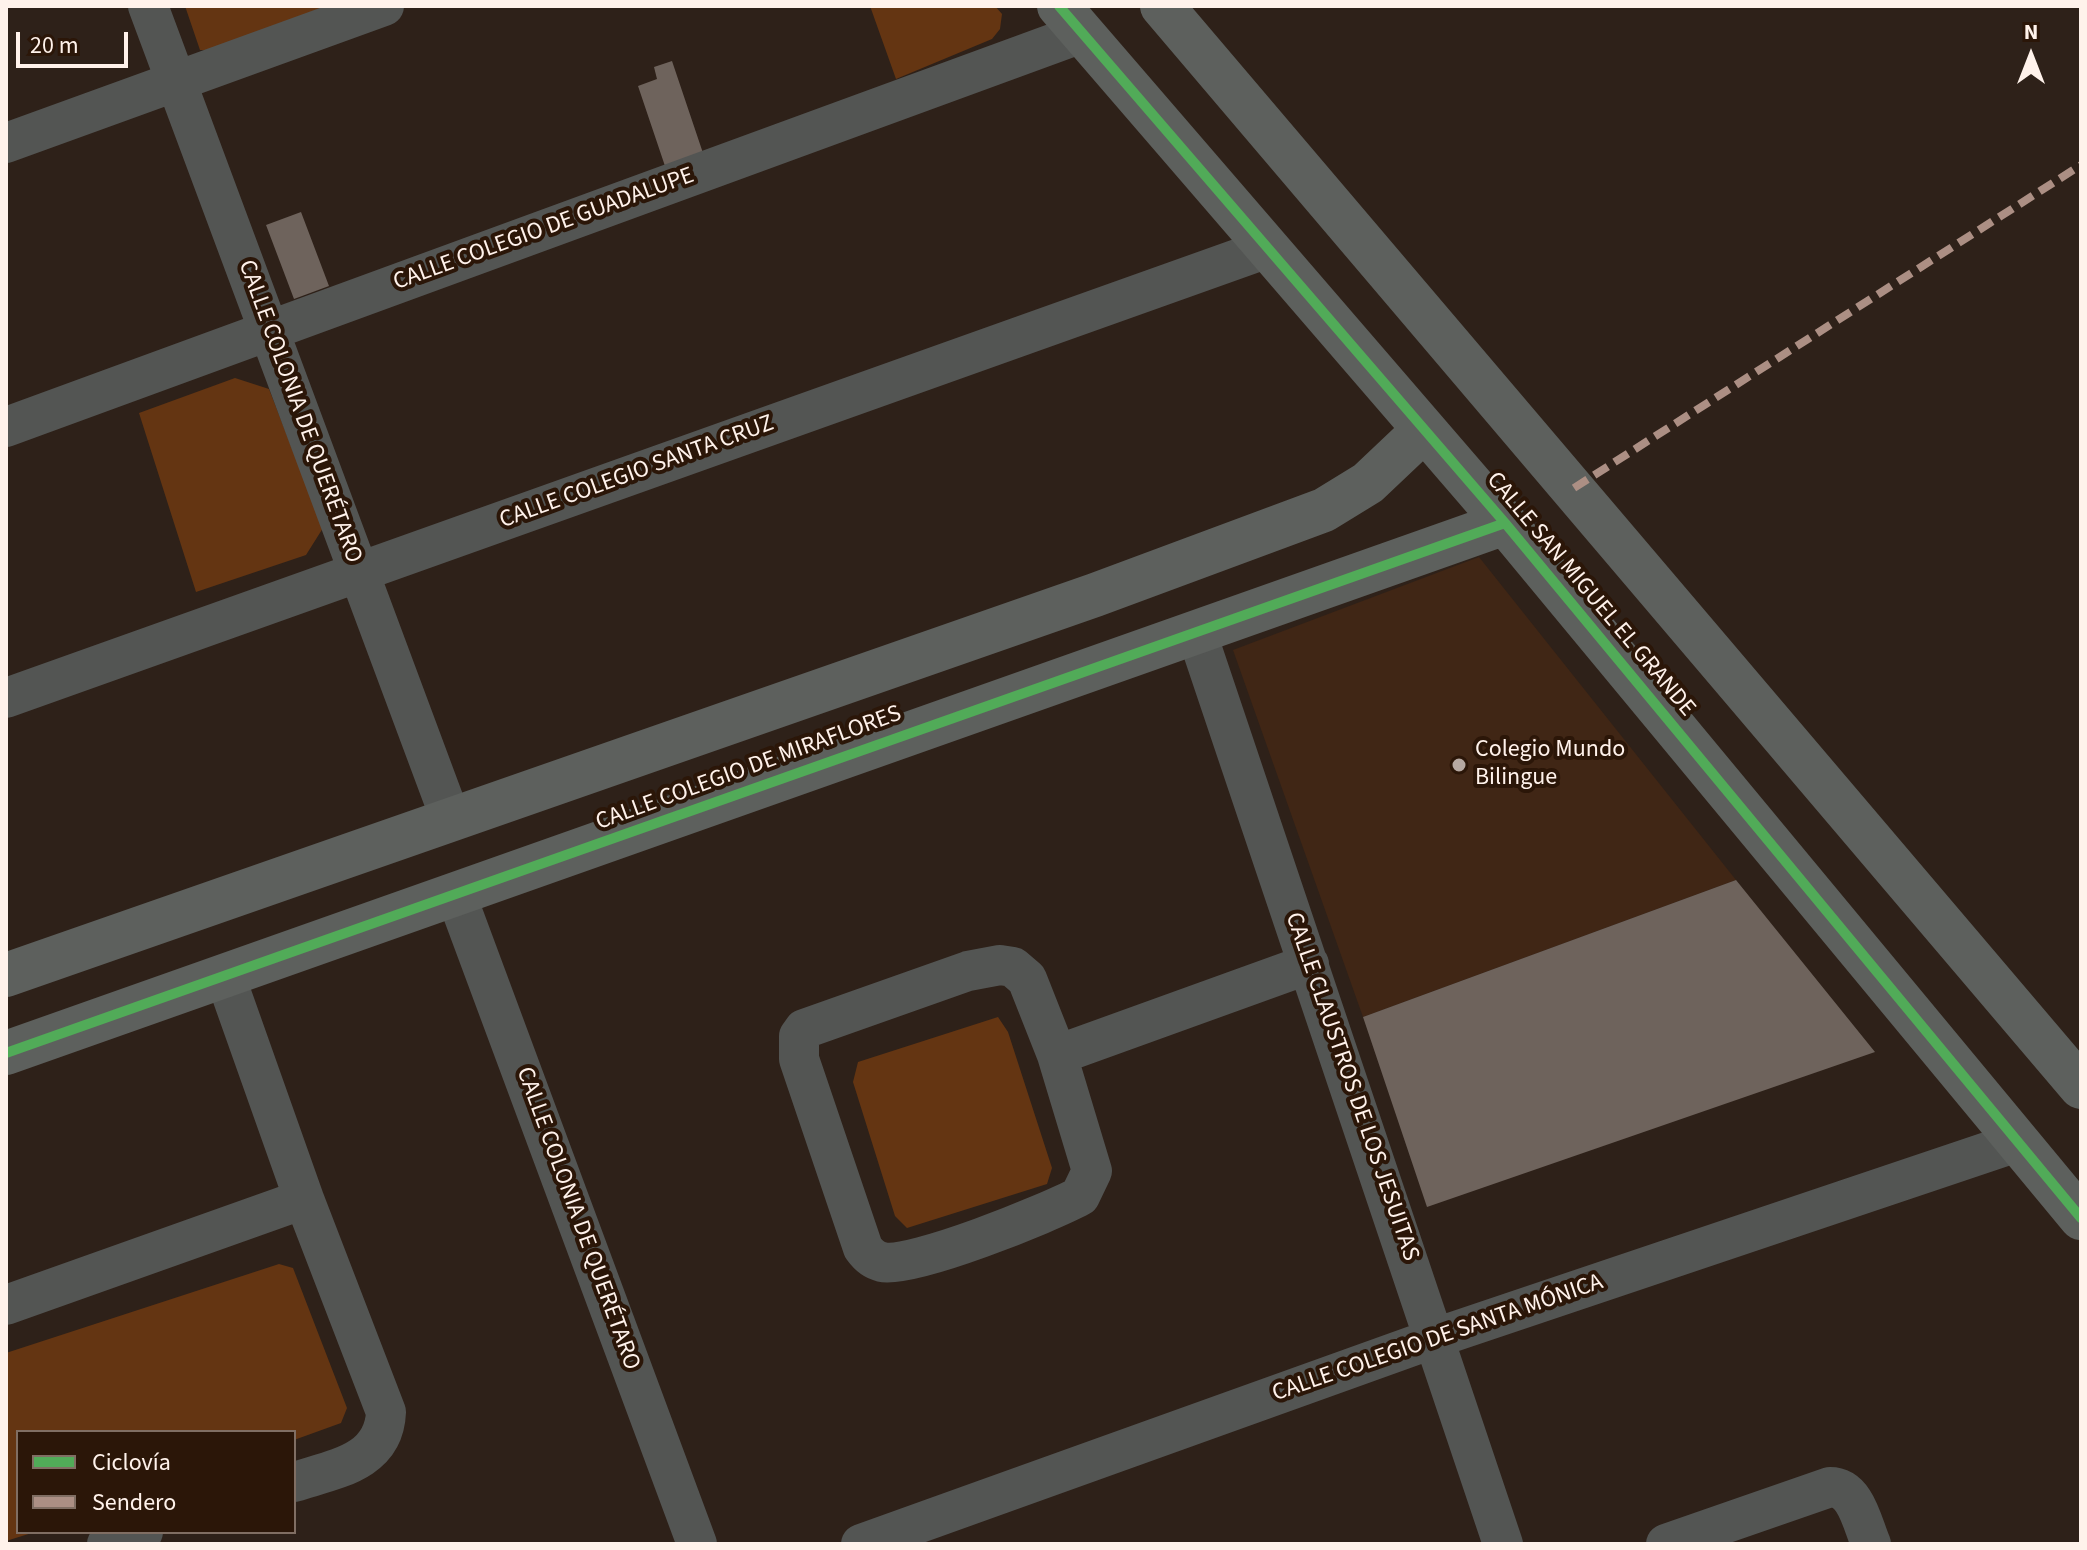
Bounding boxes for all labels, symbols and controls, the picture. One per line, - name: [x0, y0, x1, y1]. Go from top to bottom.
- scale bar: [20, 16, 132, 66]
- north arrow: [1991, 16, 2071, 96]
- text: N: [2024, 16, 2038, 48]
- text: 20 m: [30, 28, 79, 63]
- street label: CALLE COLEGIO DE GUADALUPE: [390, 162, 698, 298]
- street label: CALLE COLONIA DE QUERÉTARO: [231, 257, 367, 567]
- street label: CALLE COLEGIO SANTA CRUZ: [496, 410, 778, 536]
- street label: CALLE SAN MIGUEL EL GRANDE: [1479, 467, 1701, 723]
- street label: CALLE COLEGIO DE MIRAFLORES: [592, 700, 906, 838]
- place label: Colegio Mundo Bilingue: [1475, 737, 1625, 793]
- marker: Colegio Mundo Bilingue: [1450, 756, 1468, 774]
- street label: CALLE CLAUSTROS DE LOS JESUITAS: [1278, 909, 1424, 1265]
- street label: CALLE COLONIA DE QUERÉTARO: [509, 1064, 645, 1374]
- street label: CALLE COLEGIO DE SANTA MÓNICA: [1269, 1269, 1607, 1409]
- legend: [16, 1430, 296, 1534]
- text: Ciclovía: [92, 1445, 171, 1480]
- text: Sendero: [92, 1485, 176, 1520]

